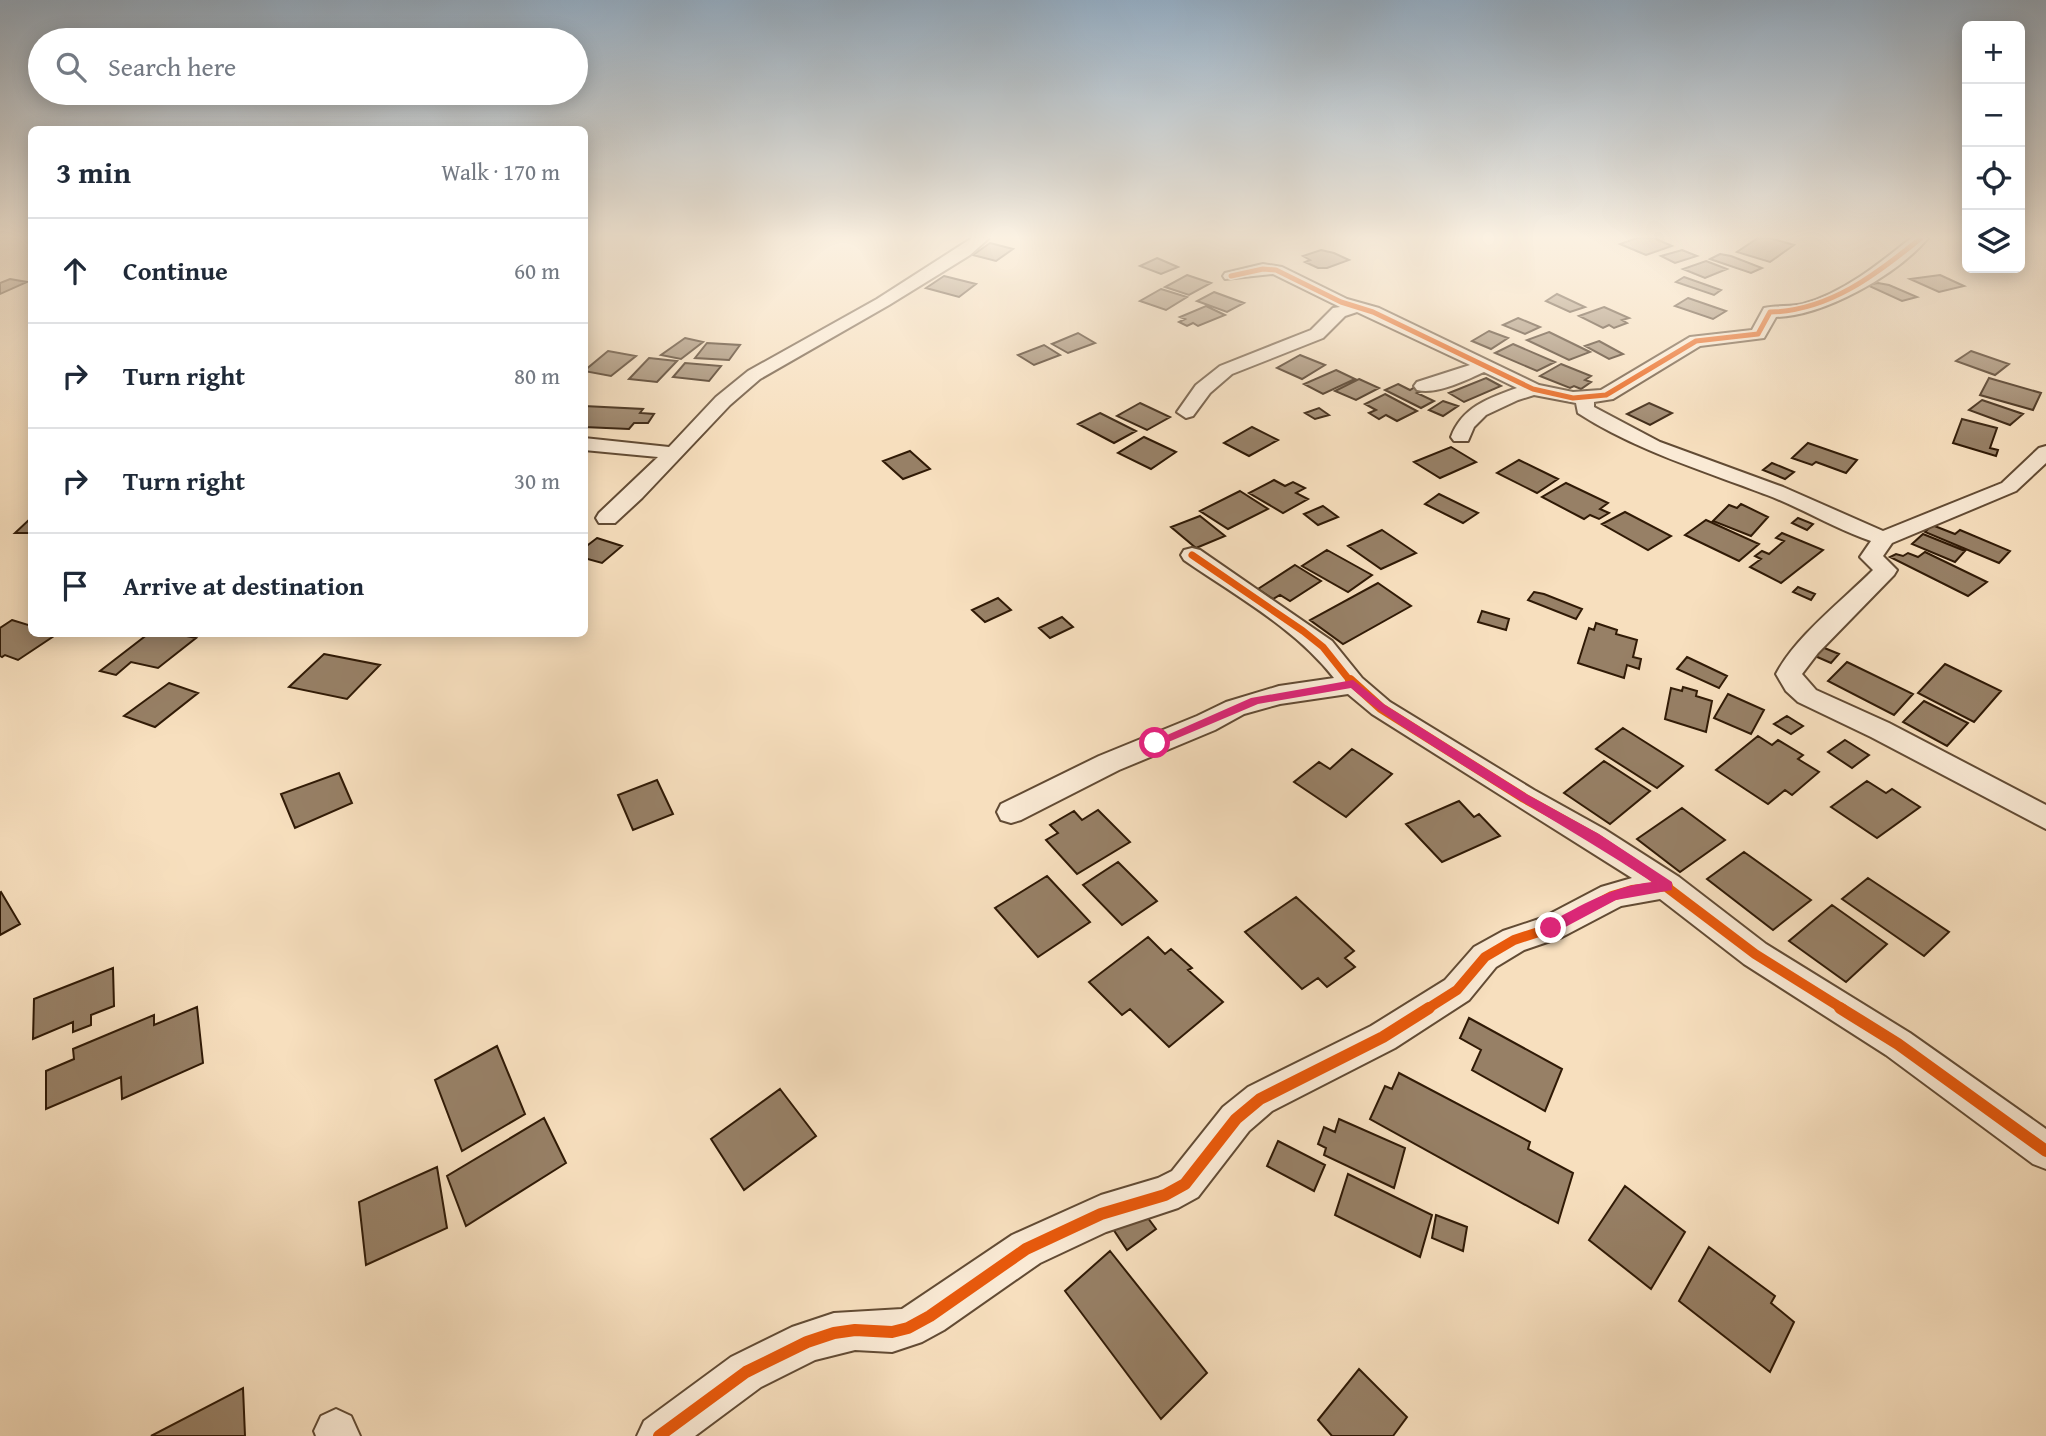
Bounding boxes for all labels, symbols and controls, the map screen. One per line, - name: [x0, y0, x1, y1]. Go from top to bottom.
- map controls: [1962, 21, 2025, 273]
- button: +: [1962, 21, 2025, 84]
- search box: [28, 28, 588, 105]
- text: Search here: [108, 47, 236, 86]
- icon: search: [52, 48, 90, 86]
- button: −: [1962, 84, 2025, 147]
- button: locate: [1962, 147, 2025, 210]
- text: 3 min: [56, 150, 131, 194]
- text: Walk · 170 m: [441, 155, 560, 188]
- button: layers: [1962, 210, 2025, 273]
- text: Continue: [123, 251, 228, 290]
- icon: ahead: [56, 252, 94, 290]
- text: 60 m: [514, 254, 560, 287]
- text: Turn right: [123, 356, 245, 395]
- icon: right: [56, 357, 94, 395]
- text: 80 m: [514, 359, 560, 392]
- text: Turn right: [123, 461, 245, 500]
- icon: right: [56, 462, 94, 500]
- text: 30 m: [514, 464, 560, 497]
- text: Arrive at destination: [123, 566, 364, 605]
- icon: arrive: [56, 567, 94, 605]
- route start: [1139, 727, 1170, 758]
- route end: [1535, 912, 1566, 943]

